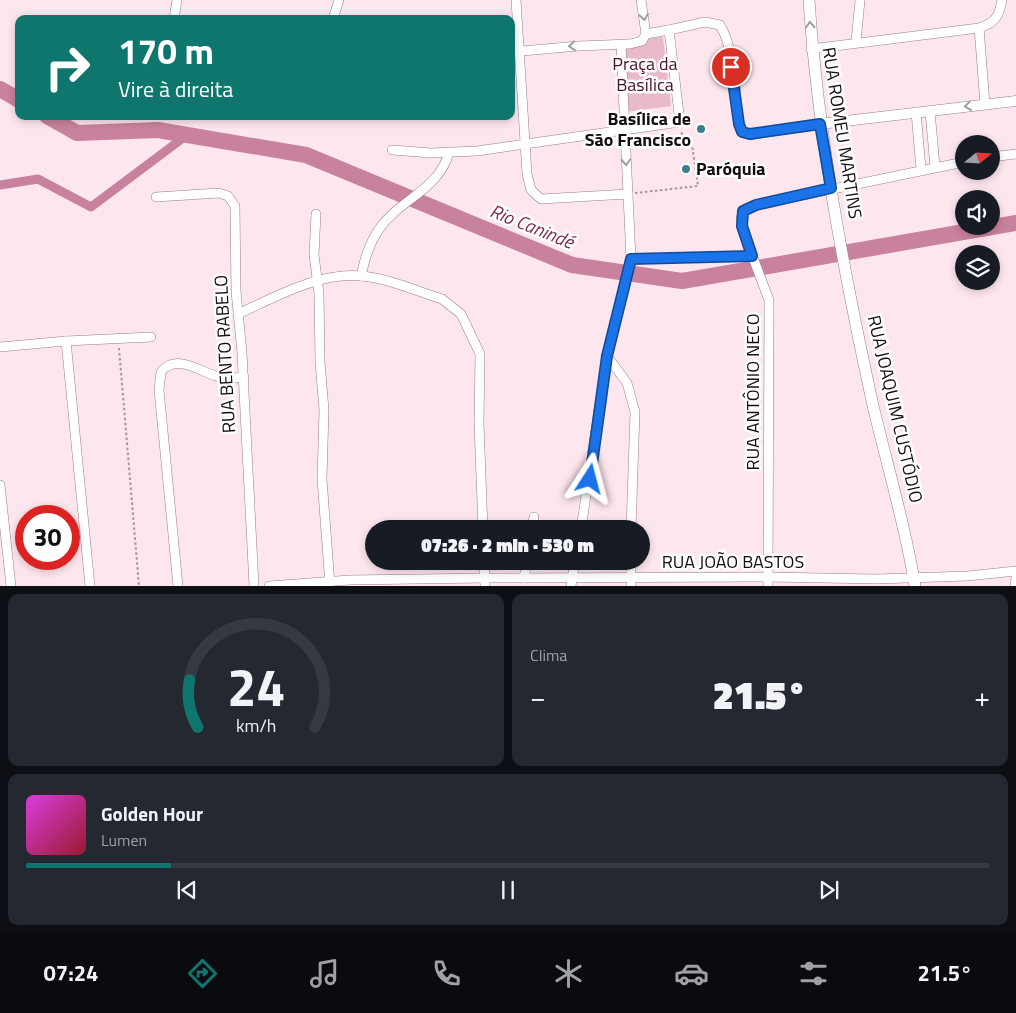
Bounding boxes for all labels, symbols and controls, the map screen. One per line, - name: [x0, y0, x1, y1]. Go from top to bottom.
- one-way arrow: [638, 13, 648, 21]
- one-way arrow: [805, 20, 816, 28]
- text: 170 m: [118, 24, 214, 78]
- icon: right: [35, 35, 100, 100]
- one-way arrow: [568, 40, 576, 51]
- street label: RUA ROMEU MARTINS: [816, 45, 869, 221]
- pin: [710, 46, 752, 88]
- park label: Praça da Basílica: [612, 50, 678, 98]
- icon: arrive: [717, 53, 745, 81]
- text: Vire à direita: [118, 72, 233, 106]
- one-way arrow: [963, 100, 971, 111]
- place label: Basílica de São Francisco: [585, 105, 691, 153]
- marker: Basílica de São Francisco: [695, 123, 707, 135]
- north arrow: [955, 135, 1000, 180]
- map controls: [955, 135, 1000, 290]
- place label: Paróquia: [696, 155, 766, 182]
- one-way arrow: [621, 158, 632, 166]
- marker: Paróquia: [680, 163, 692, 175]
- button: sound: [955, 190, 1000, 235]
- water label: Rio Canindé: [486, 196, 581, 256]
- button: layers: [955, 245, 1000, 290]
- street label: RUA BENTO RABELO: [207, 274, 242, 434]
- street label: RUA JOAQUIM CUSTÓDIO: [861, 312, 930, 505]
- street label: RUA ANTÔNIO NECO: [739, 313, 766, 471]
- position arrow: [563, 452, 615, 504]
- speed limit sign: 30: [15, 505, 80, 570]
- text: 07:26 · 2 min · 530 m: [421, 530, 594, 559]
- street label: RUA JOÃO BASTOS: [662, 548, 804, 575]
- text: Clima: [530, 643, 567, 667]
- text: 24: [227, 647, 285, 726]
- text: 21.5°: [713, 666, 807, 724]
- text: −: [530, 675, 546, 718]
- text: +: [974, 675, 990, 718]
- text: km/h: [236, 712, 276, 739]
- text: Golden Hour: [101, 799, 203, 828]
- text: Lumen: [101, 828, 147, 852]
- icon: previous: [173, 876, 201, 904]
- icon: pause: [494, 876, 522, 904]
- icon: next: [815, 876, 843, 904]
- text: 07:24: [44, 956, 98, 990]
- icon: directions: [185, 956, 220, 991]
- icon: music: [307, 956, 342, 991]
- icon: phone: [429, 956, 464, 991]
- icon: climate: [551, 956, 586, 991]
- icon: car: [674, 956, 709, 991]
- icon: filters: [796, 956, 831, 991]
- text: 21.5°: [918, 956, 972, 990]

